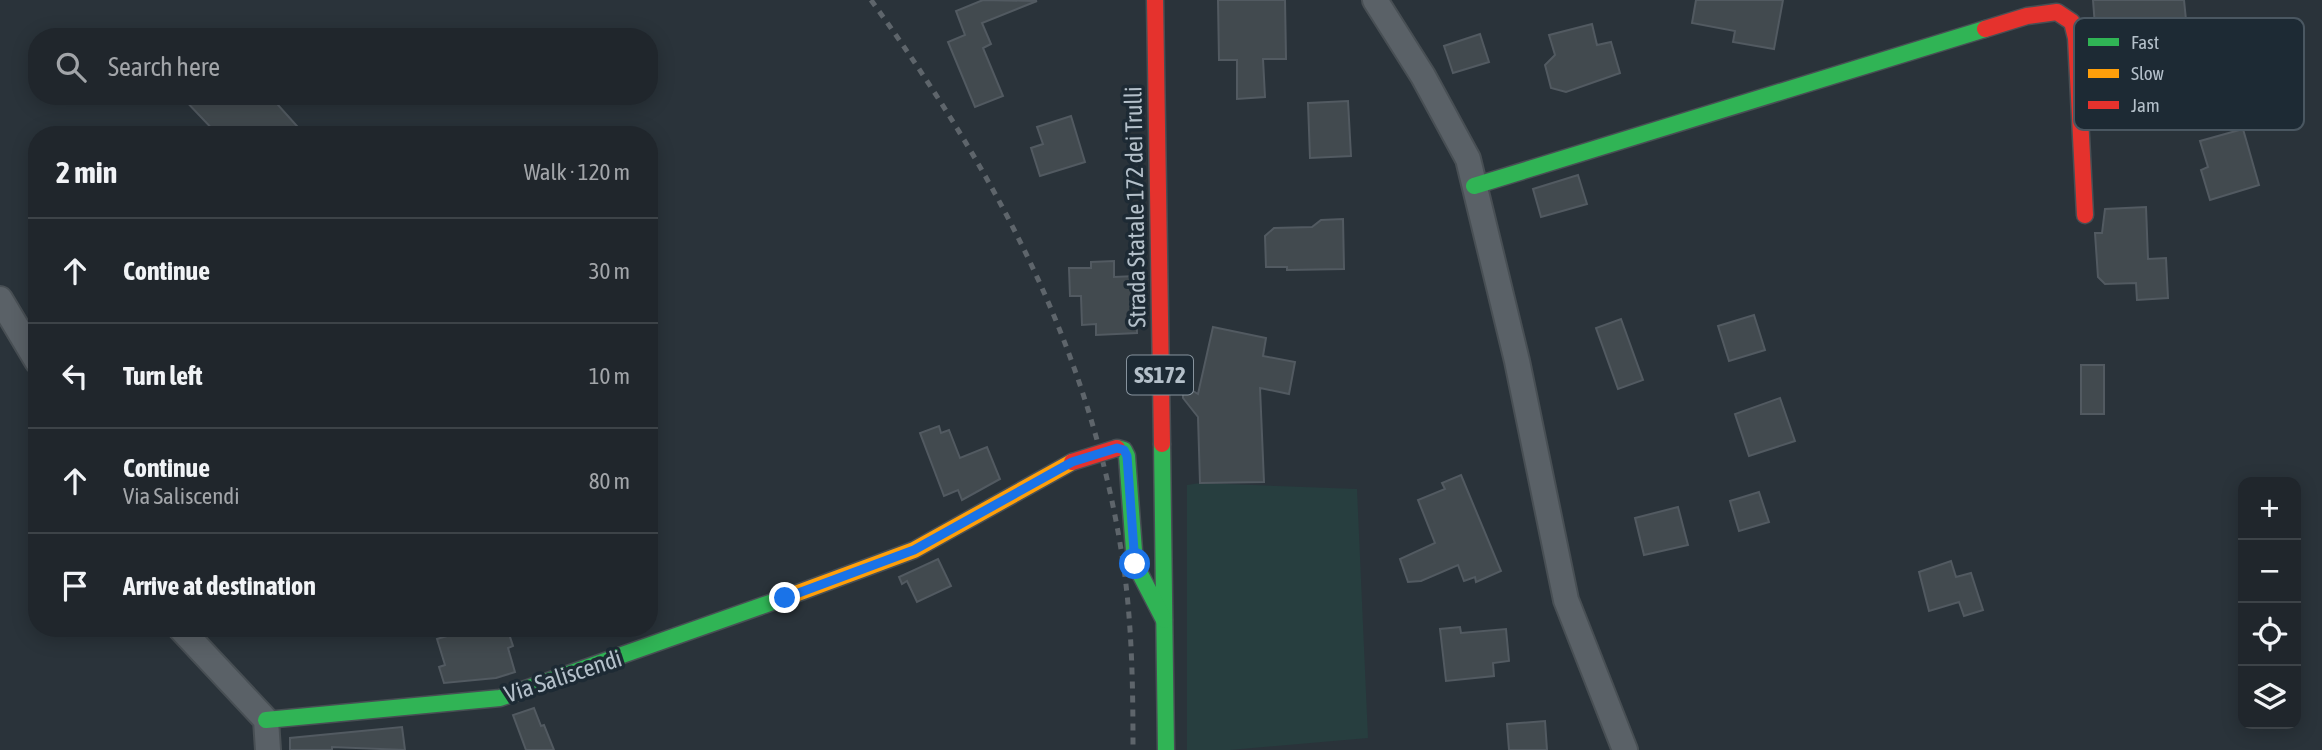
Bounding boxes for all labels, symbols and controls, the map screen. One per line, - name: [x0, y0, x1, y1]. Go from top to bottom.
- legend: [2074, 18, 2304, 130]
- search box: [28, 28, 658, 105]
- text: Fast: [2131, 31, 2159, 53]
- icon: search: [52, 48, 90, 86]
- text: Search here: [108, 52, 220, 82]
- text: Slow: [2131, 62, 2165, 84]
- street label: Strada Statale 172 dei Trulli: [1119, 86, 1151, 328]
- text: Jam: [2131, 94, 2160, 116]
- text: 2 min: [56, 155, 117, 189]
- text: Walk · 120 m: [524, 159, 630, 185]
- icon: ahead: [56, 252, 94, 290]
- text: Continue: [123, 256, 210, 286]
- text: 30 m: [589, 258, 630, 284]
- road number: SS172: [1127, 356, 1193, 394]
- icon: left: [56, 357, 94, 395]
- text: Turn left: [123, 361, 203, 391]
- text: 10 m: [589, 363, 630, 389]
- text: Continue: [123, 453, 210, 483]
- icon: ahead: [56, 462, 94, 500]
- text: 80 m: [589, 468, 630, 494]
- map controls: [2238, 477, 2301, 729]
- button: +: [2238, 477, 2301, 540]
- text: Via Saliscendi: [123, 483, 240, 509]
- button: −: [2238, 540, 2301, 603]
- route start: [1119, 548, 1150, 579]
- icon: arrive: [56, 567, 94, 605]
- text: Arrive at destination: [123, 571, 316, 601]
- route end: [769, 582, 800, 613]
- button: locate: [2238, 603, 2301, 666]
- street label: Via Saliscendi: [501, 644, 625, 708]
- button: layers: [2238, 666, 2301, 729]

